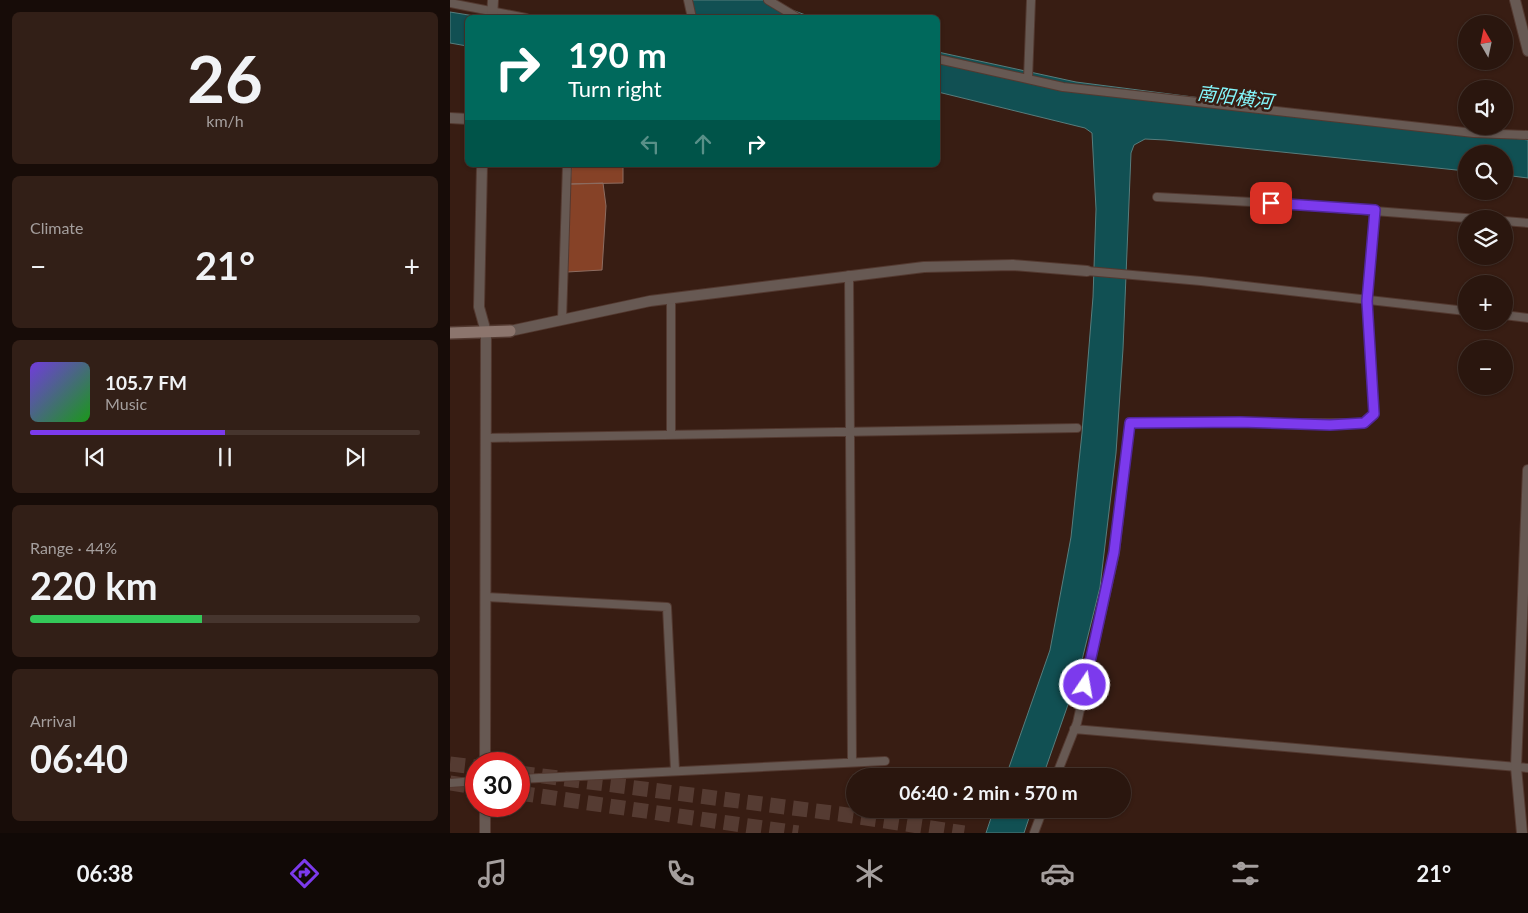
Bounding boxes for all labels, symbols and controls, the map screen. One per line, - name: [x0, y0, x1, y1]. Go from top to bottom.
- north arrow: [1458, 15, 1512, 70]
- map controls: [1458, 15, 1513, 395]
- text: 190 m: [568, 33, 667, 75]
- icon: right: [485, 35, 550, 100]
- text: 26: [187, 39, 263, 117]
- text: Turn right: [568, 75, 662, 102]
- water label: 南阳横河: [1196, 80, 1278, 113]
- button: sound: [1458, 80, 1513, 135]
- text: km/h: [206, 111, 244, 130]
- icon: left: [636, 130, 664, 158]
- icon: ahead: [689, 130, 717, 158]
- icon: right: [742, 130, 770, 158]
- button: search: [1458, 145, 1513, 200]
- pin: [1250, 182, 1292, 224]
- icon: arrive: [1257, 189, 1285, 217]
- button: layers: [1458, 210, 1513, 265]
- text: Climate: [30, 218, 83, 237]
- text: 21°: [195, 242, 255, 288]
- text: −: [30, 249, 46, 283]
- text: +: [404, 249, 420, 283]
- button: +: [1458, 275, 1513, 330]
- button: −: [1458, 340, 1513, 395]
- text: 105.7 FM: [105, 371, 187, 394]
- text: Music: [105, 394, 147, 413]
- icon: previous: [81, 443, 109, 471]
- icon: pause: [211, 443, 239, 471]
- icon: next: [341, 443, 369, 471]
- text: Range · 44%: [30, 538, 117, 557]
- text: 220 km: [30, 562, 158, 608]
- position arrow: [1058, 658, 1110, 710]
- text: Arrival: [30, 711, 76, 730]
- text: 06:40: [30, 735, 128, 781]
- speed limit sign: 30: [465, 752, 530, 817]
- text: 06:40 · 2 min · 570 m: [899, 781, 1078, 804]
- icon: directions: [287, 856, 322, 891]
- icon: music: [475, 856, 510, 891]
- icon: phone: [663, 856, 698, 891]
- icon: climate: [852, 856, 887, 891]
- icon: car: [1040, 856, 1075, 891]
- icon: filters: [1228, 856, 1263, 891]
- text: 06:38: [77, 860, 133, 887]
- text: 21°: [1417, 860, 1451, 887]

